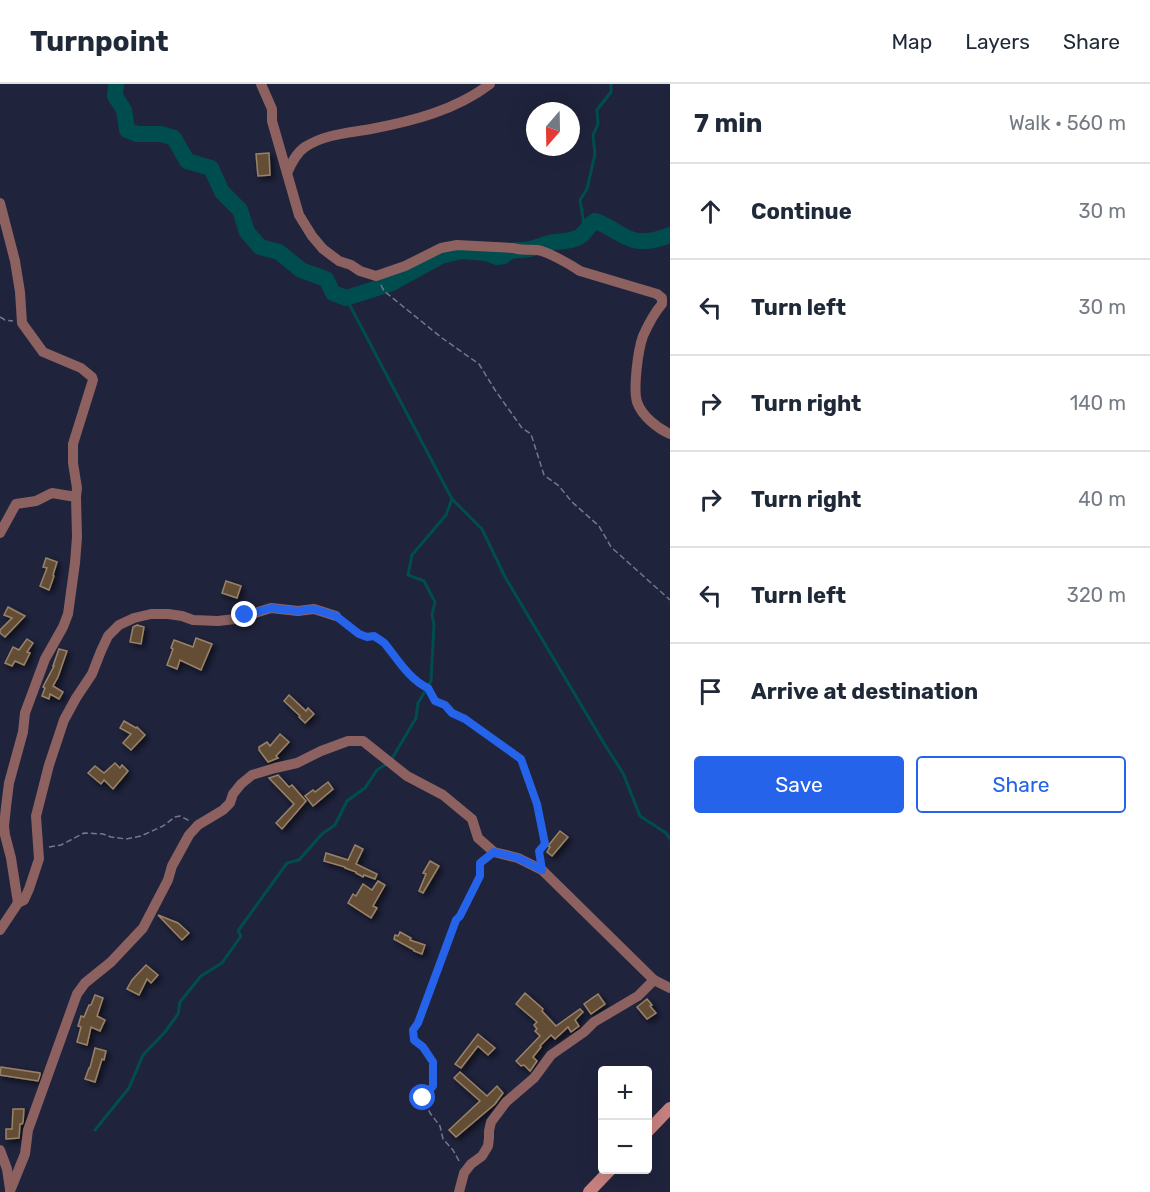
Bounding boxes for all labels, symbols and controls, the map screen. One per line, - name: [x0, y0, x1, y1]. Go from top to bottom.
- text: Turnpoint: [30, 25, 169, 58]
- text: Map: [891, 29, 932, 54]
- text: Layers: [965, 29, 1030, 54]
- text: Share: [1063, 29, 1120, 54]
- north arrow: [526, 102, 580, 156]
- text: 7 min: [694, 108, 762, 139]
- text: Walk · 560 m: [1009, 111, 1126, 135]
- icon: ahead: [694, 195, 727, 228]
- text: Continue: [751, 198, 852, 225]
- text: 30 m: [1079, 199, 1126, 223]
- icon: left: [694, 291, 727, 324]
- text: Turn left: [751, 294, 846, 321]
- text: 30 m: [1079, 295, 1126, 319]
- icon: right: [694, 387, 727, 420]
- text: Turn right: [751, 390, 861, 417]
- text: 140 m: [1070, 391, 1126, 415]
- icon: right: [694, 483, 727, 516]
- text: Turn right: [751, 486, 861, 513]
- text: 40 m: [1078, 487, 1126, 511]
- icon: left: [694, 579, 727, 612]
- text: Turn left: [751, 582, 846, 609]
- text: 320 m: [1067, 583, 1126, 607]
- route end: [231, 601, 257, 627]
- icon: arrive: [694, 675, 727, 708]
- text: Arrive at destination: [751, 678, 978, 705]
- button: Save: [694, 756, 904, 813]
- button: Share: [916, 756, 1126, 813]
- map controls: [598, 1066, 652, 1174]
- button: +: [598, 1066, 652, 1120]
- route start: [409, 1084, 435, 1110]
- button: −: [598, 1120, 652, 1174]

